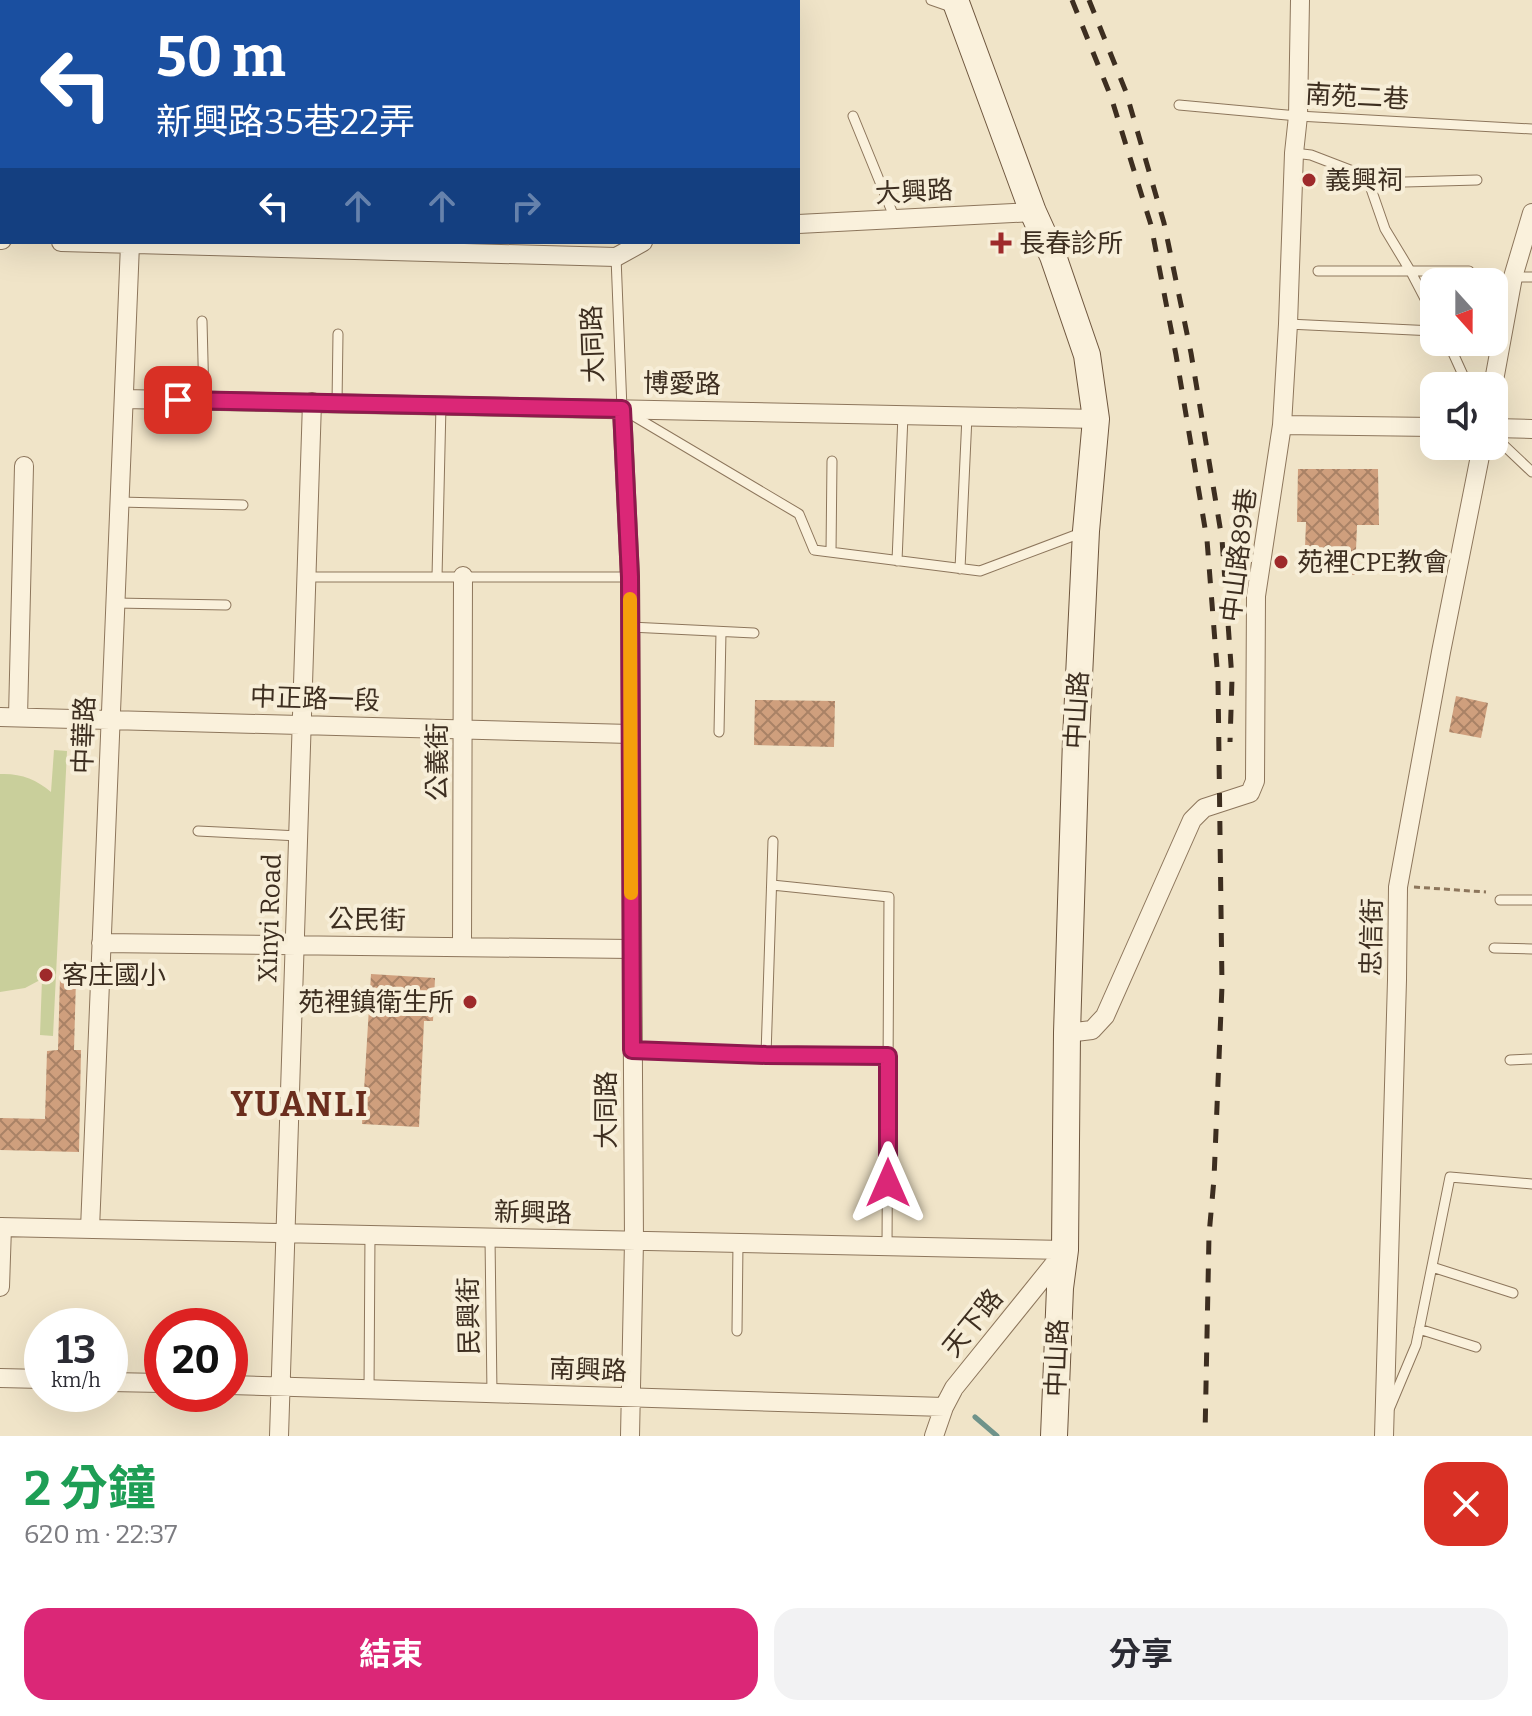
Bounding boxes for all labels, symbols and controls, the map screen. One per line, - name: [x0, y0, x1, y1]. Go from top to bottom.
- text: 50 m: [156, 24, 286, 91]
- icon: left: [24, 32, 128, 136]
- street label: 南苑二巷: [1304, 79, 1410, 115]
- text: 新興路35巷22弄: [156, 100, 415, 144]
- place label: 義興祠: [1325, 165, 1403, 196]
- marker: 義興祠: [1300, 171, 1318, 189]
- street label: 大興路: [874, 174, 954, 210]
- icon: left: [252, 184, 296, 228]
- icon: ahead: [336, 184, 380, 228]
- icon: ahead: [420, 184, 464, 228]
- icon: right: [504, 184, 548, 228]
- place label: 長春診所: [1019, 228, 1123, 259]
- marker: 長春診所: [990, 232, 1012, 254]
- north arrow: [1420, 268, 1508, 356]
- map controls: [1420, 268, 1508, 460]
- street label: 大同路: [576, 304, 610, 384]
- pin: [144, 366, 212, 434]
- street label: 博愛路: [643, 368, 721, 400]
- button: sound: [1420, 372, 1508, 460]
- icon: arrive: [156, 378, 200, 422]
- street label: 中山路89巷: [1215, 486, 1263, 624]
- place label: 苑裡CPE教會: [1297, 547, 1449, 578]
- marker: 苑裡CPE教會: [1272, 553, 1290, 571]
- street label: 中山路: [1059, 670, 1095, 750]
- street label: 中正路一段: [249, 681, 381, 717]
- street label: 中華路: [67, 695, 101, 775]
- street label: 公義街: [422, 723, 453, 801]
- street label: Xinyi Road: [252, 853, 288, 983]
- street label: 忠信街: [1356, 898, 1388, 976]
- street label: 公民街: [328, 904, 406, 936]
- place label: 客庄國小: [62, 960, 166, 991]
- marker: 客庄國小: [37, 966, 55, 984]
- place label: 苑裡鎮衛生所: [298, 987, 454, 1018]
- marker: 苑裡鎮衛生所: [461, 993, 479, 1011]
- street label: 大同路: [591, 1071, 622, 1149]
- district label: YUANLI: [231, 1084, 369, 1125]
- position arrow: [846, 1141, 930, 1225]
- street label: 新興路: [494, 1197, 572, 1229]
- street label: 民興街: [453, 1277, 485, 1355]
- street label: 天下路: [936, 1283, 1010, 1363]
- speed limit sign: 20: [144, 1308, 248, 1412]
- street label: 中山路: [1040, 1318, 1074, 1398]
- text: 13: [56, 1326, 96, 1374]
- street label: 南興路: [548, 1353, 628, 1387]
- text: km/h: [51, 1368, 101, 1392]
- text: 2 分鐘: [24, 1460, 156, 1518]
- button: close: [1424, 1462, 1508, 1546]
- text: 620 m · 22:37: [24, 1519, 177, 1550]
- button: 結束: [24, 1608, 758, 1700]
- button: 分享: [774, 1608, 1508, 1700]

